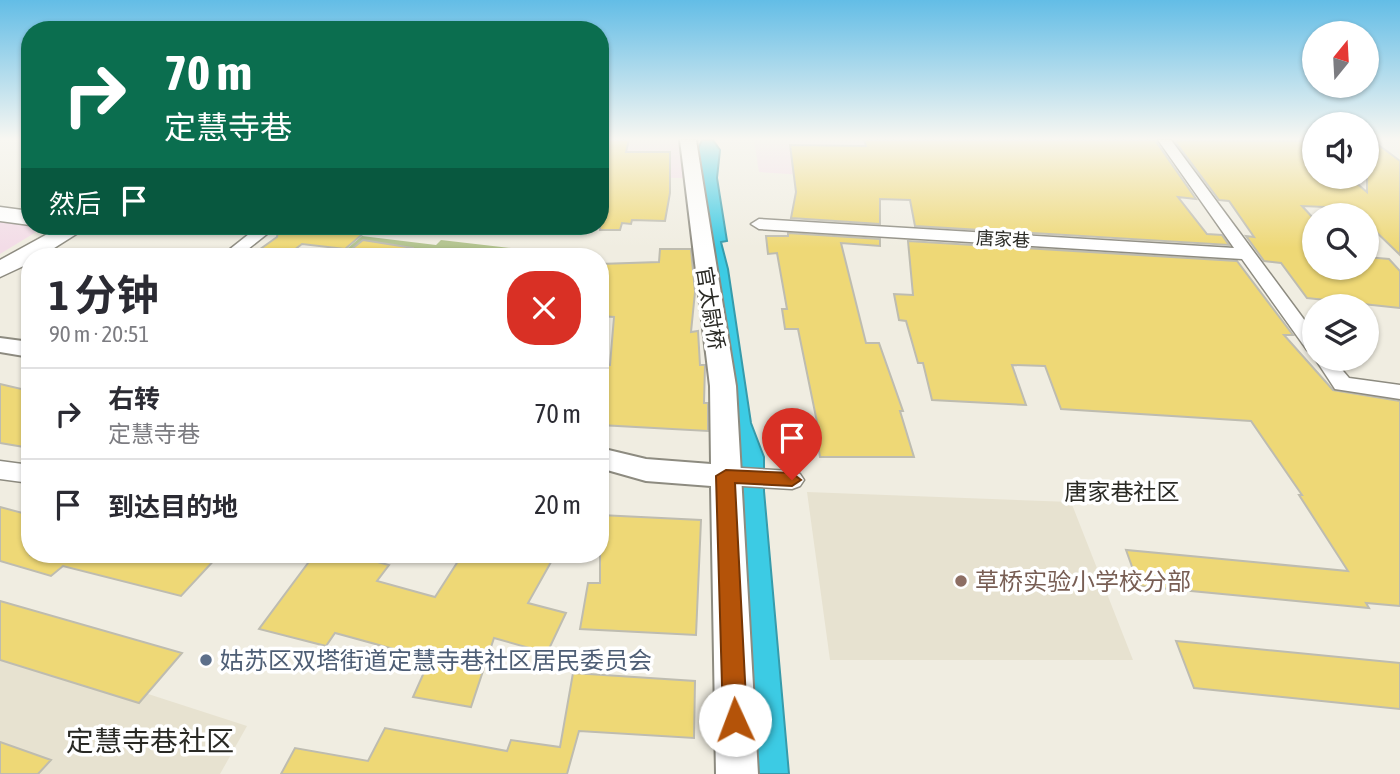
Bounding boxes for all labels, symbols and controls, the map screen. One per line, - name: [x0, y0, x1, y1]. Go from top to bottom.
- north arrow: [1302, 21, 1379, 98]
- map controls: [1302, 21, 1379, 371]
- text: 70 m: [164, 44, 252, 100]
- icon: right: [49, 49, 140, 140]
- text: 定慧寺巷: [164, 109, 292, 146]
- button: sound: [1302, 112, 1379, 189]
- icon: arrive: [115, 182, 153, 220]
- text: 然后: [49, 189, 101, 219]
- button: search: [1302, 203, 1379, 280]
- street label: 唐家巷: [975, 227, 1031, 251]
- street label: 官太尉桥: [693, 265, 729, 351]
- text: 1 分钟: [49, 271, 159, 319]
- button: close: [507, 271, 581, 345]
- button: layers: [1302, 294, 1379, 371]
- text: 90 m · 20:51: [49, 321, 149, 347]
- text: 右转: [108, 384, 160, 414]
- icon: right: [49, 395, 87, 433]
- text: 70 m: [534, 399, 581, 429]
- pin: [762, 408, 822, 480]
- icon: arrive: [773, 419, 811, 457]
- text: 定慧寺巷: [108, 421, 200, 447]
- district label: 唐家巷社区: [1065, 479, 1180, 505]
- icon: arrive: [49, 486, 87, 524]
- text: 20 m: [534, 490, 581, 520]
- text: 到达目的地: [108, 492, 238, 522]
- place label: 草桥实验小学校分部: [975, 568, 1191, 595]
- marker: 草桥实验小学校分部: [953, 573, 969, 589]
- place label: 姑苏区双塔街道定慧寺巷社区居民委员会: [220, 647, 652, 674]
- marker: 姑苏区双塔街道定慧寺巷社区居民委员会: [198, 652, 214, 668]
- position arrow: [698, 683, 772, 757]
- district label: 定慧寺巷社区: [66, 725, 234, 757]

